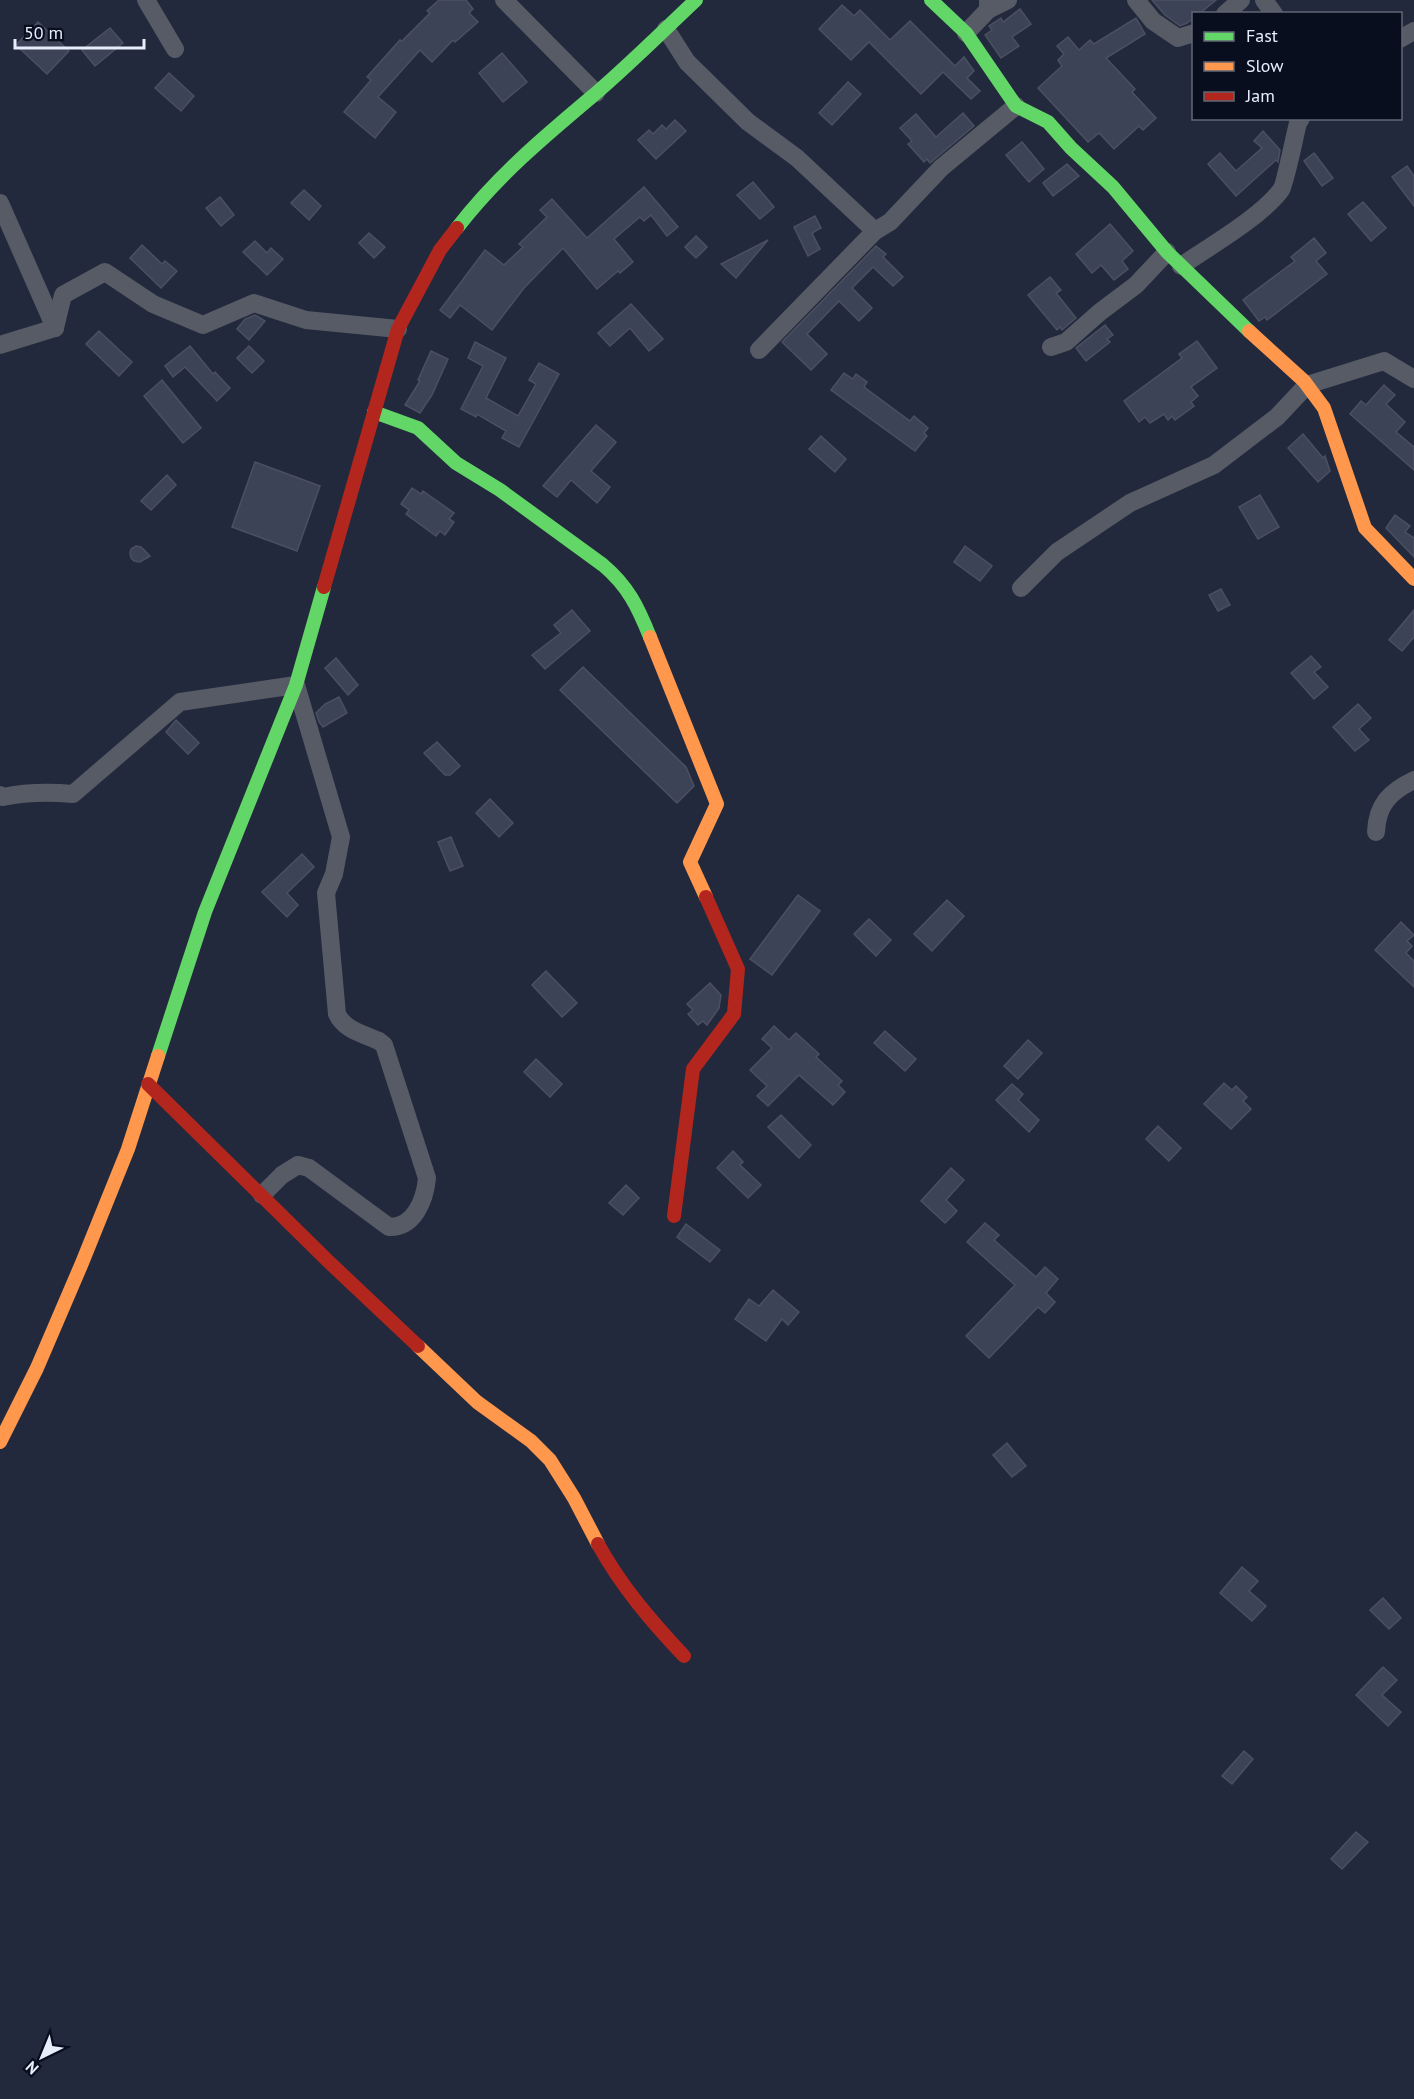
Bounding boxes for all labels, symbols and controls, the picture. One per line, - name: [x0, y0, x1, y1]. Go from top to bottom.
- scale bar: [15, 12, 144, 50]
- legend: [1192, 12, 1402, 120]
- text: 50 m: [24, 21, 63, 44]
- text: Fast: [1246, 24, 1278, 47]
- text: Slow: [1246, 54, 1284, 77]
- text: Jam: [1245, 84, 1275, 107]
- north arrow: [12, 2027, 72, 2087]
- text: N: [21, 2057, 42, 2079]

